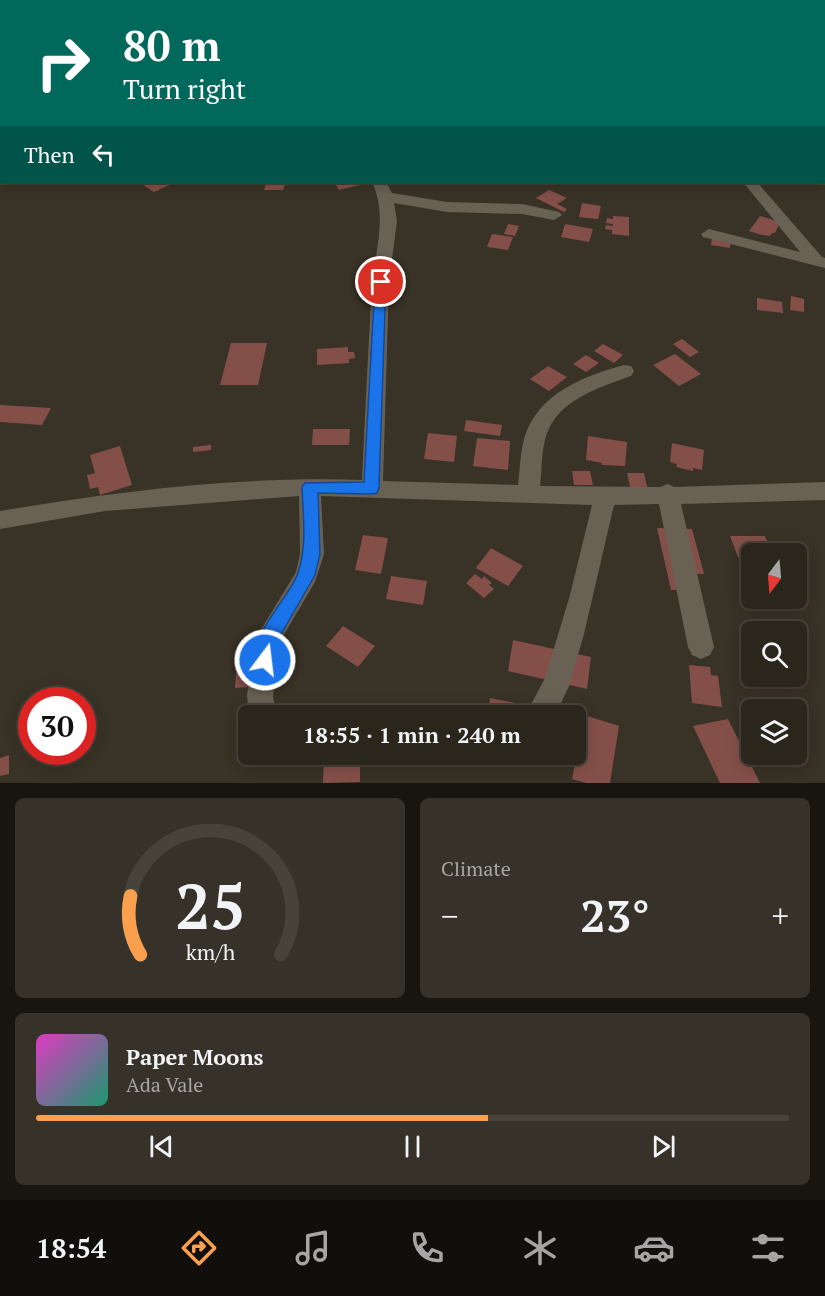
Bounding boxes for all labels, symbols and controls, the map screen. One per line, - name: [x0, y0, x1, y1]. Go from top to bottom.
- text: 80 m: [123, 17, 221, 73]
- icon: right: [24, 24, 102, 102]
- text: Turn right: [123, 71, 246, 107]
- icon: left: [87, 138, 120, 171]
- text: Then: [24, 140, 75, 169]
- pin: [355, 256, 406, 307]
- icon: arrive: [364, 265, 397, 298]
- north arrow: [741, 543, 807, 609]
- map controls: [741, 543, 807, 765]
- button: search: [741, 621, 807, 687]
- position arrow: [233, 628, 297, 692]
- speed limit sign: 30: [18, 687, 96, 765]
- button: layers: [741, 699, 807, 765]
- text: 18:55 · 1 min · 240 m: [303, 720, 521, 749]
- text: Climate: [441, 855, 511, 882]
- text: 25: [175, 864, 245, 947]
- text: 23°: [580, 885, 650, 945]
- text: −: [441, 894, 459, 937]
- text: +: [771, 894, 789, 937]
- text: km/h: [185, 938, 235, 966]
- text: Paper Moons: [126, 1042, 264, 1071]
- text: Ada Vale: [126, 1071, 203, 1098]
- icon: previous: [145, 1130, 178, 1163]
- icon: pause: [396, 1130, 429, 1163]
- icon: next: [647, 1130, 680, 1163]
- icon: directions: [178, 1227, 220, 1269]
- icon: music: [292, 1227, 334, 1269]
- icon: phone: [406, 1227, 448, 1269]
- icon: climate: [519, 1227, 561, 1269]
- icon: car: [633, 1227, 675, 1269]
- icon: filters: [747, 1227, 789, 1269]
- text: 18:54: [36, 1230, 106, 1266]

